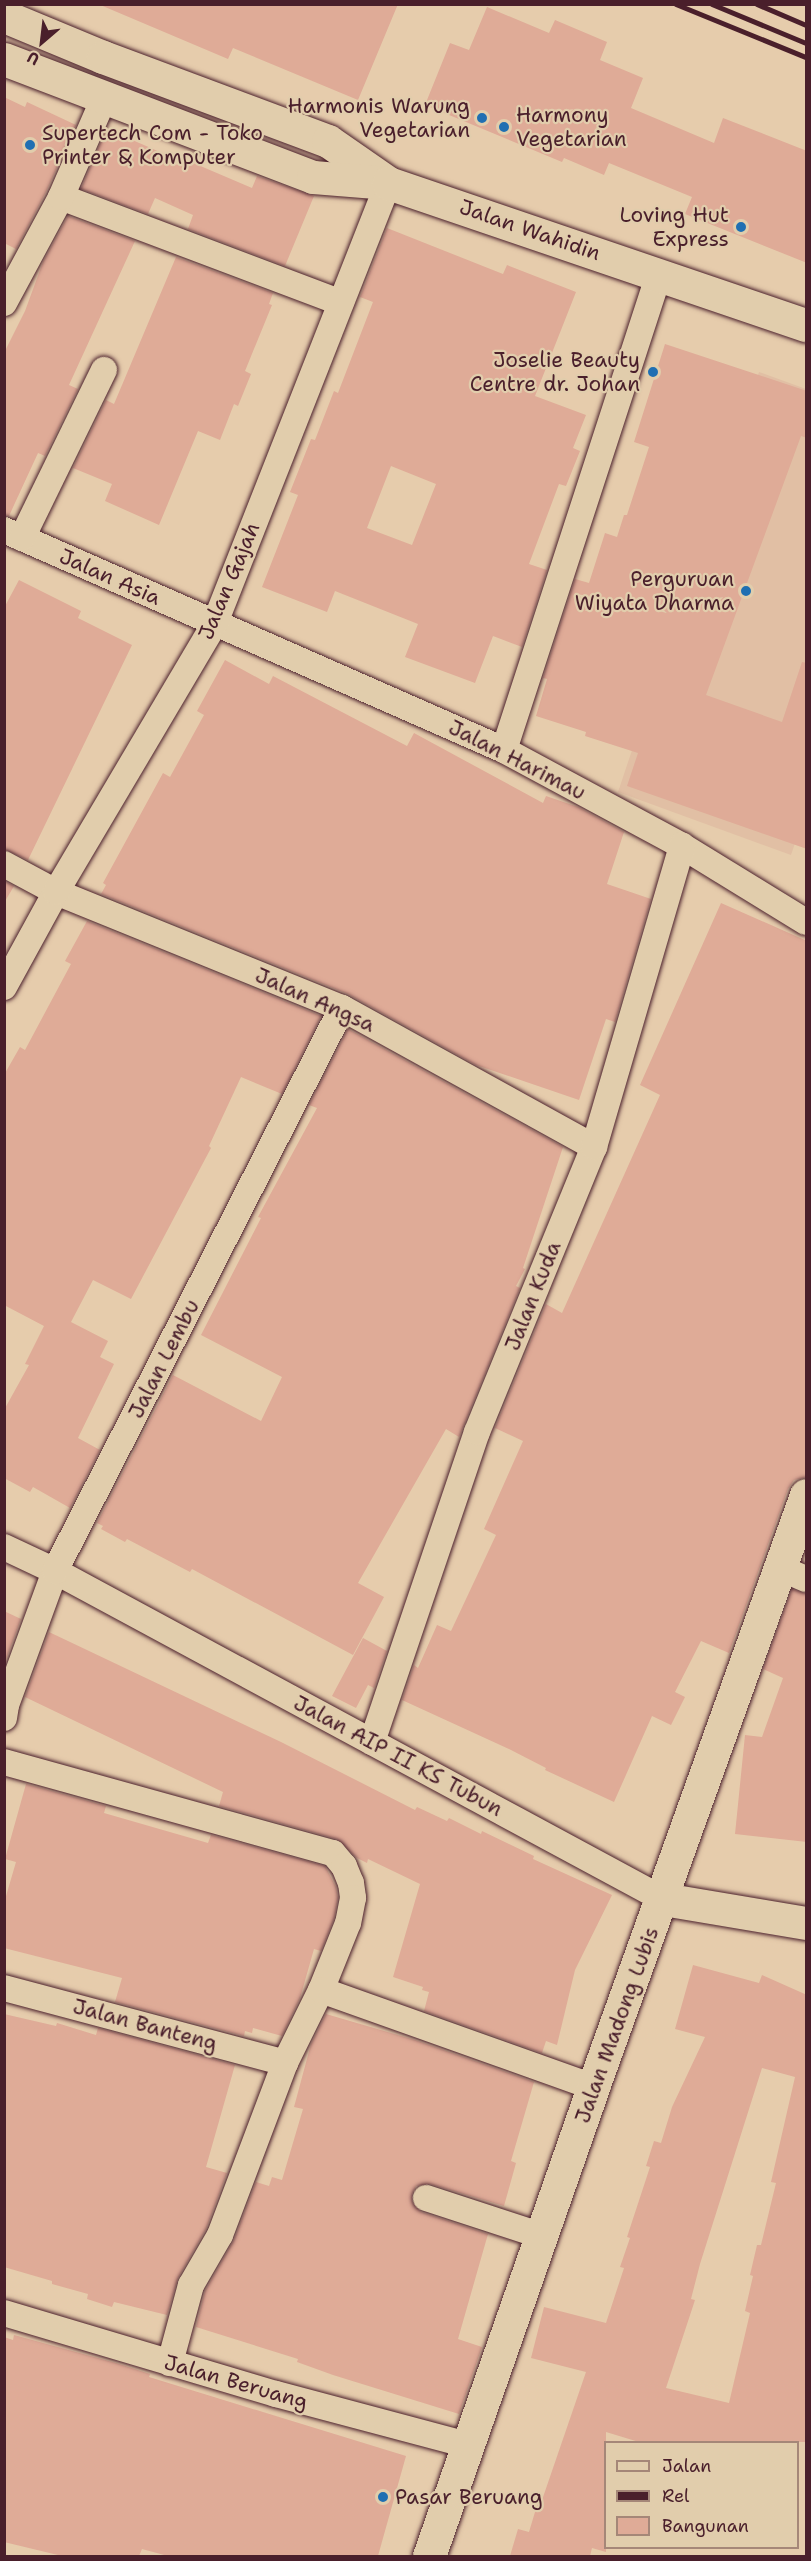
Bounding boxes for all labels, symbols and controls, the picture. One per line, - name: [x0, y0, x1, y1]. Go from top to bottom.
- north arrow: [12, 12, 72, 72]
- text: U: [24, 46, 43, 70]
- place label: Harmonis Warung Vegetarian: [288, 93, 470, 143]
- place label: Harmony Vegetarian: [516, 102, 627, 152]
- marker: Harmonis Warung Vegetarian: [475, 111, 489, 125]
- place label: Supertech Com - Toko Printer & Komputer: [42, 120, 263, 170]
- marker: Harmony Vegetarian: [497, 120, 511, 134]
- marker: Supertech Com - Toko Printer & Komputer: [23, 138, 37, 152]
- street label: Jalan Wahidin: [456, 194, 604, 266]
- place label: Loving Hut Express: [619, 202, 729, 252]
- marker: Loving Hut Express: [734, 220, 748, 234]
- place label: Joselie Beauty Centre dr. Johan: [470, 347, 640, 397]
- marker: Joselie Beauty Centre dr. Johan: [644, 363, 662, 381]
- street label: Jalan Gajah: [193, 518, 265, 644]
- street label: Jalan Asia: [55, 543, 165, 611]
- place label: Perguruan Wiyata Dharma: [575, 566, 734, 616]
- marker: Perguruan Wiyata Dharma: [739, 584, 753, 598]
- street label: Jalan Harimau: [444, 715, 590, 805]
- street label: Jalan Angsa: [251, 962, 379, 1038]
- street label: Jalan Kuda: [500, 1238, 566, 1354]
- street label: Jalan Lembu: [123, 1295, 205, 1423]
- street label: Jalan AIP II KS Tubun: [289, 1690, 507, 1822]
- street label: Jalan Madong Lubis: [570, 1923, 664, 2127]
- street label: Jalan Banteng: [70, 1994, 220, 2056]
- street label: Jalan Beruang: [161, 2349, 311, 2415]
- legend: [604, 2441, 799, 2549]
- text: Jalan: [662, 2454, 711, 2478]
- place label: Pasar Beruang: [395, 2484, 543, 2510]
- text: Rel: [662, 2484, 689, 2508]
- marker: Pasar Beruang: [376, 2490, 390, 2504]
- text: Bangunan: [662, 2514, 749, 2538]

